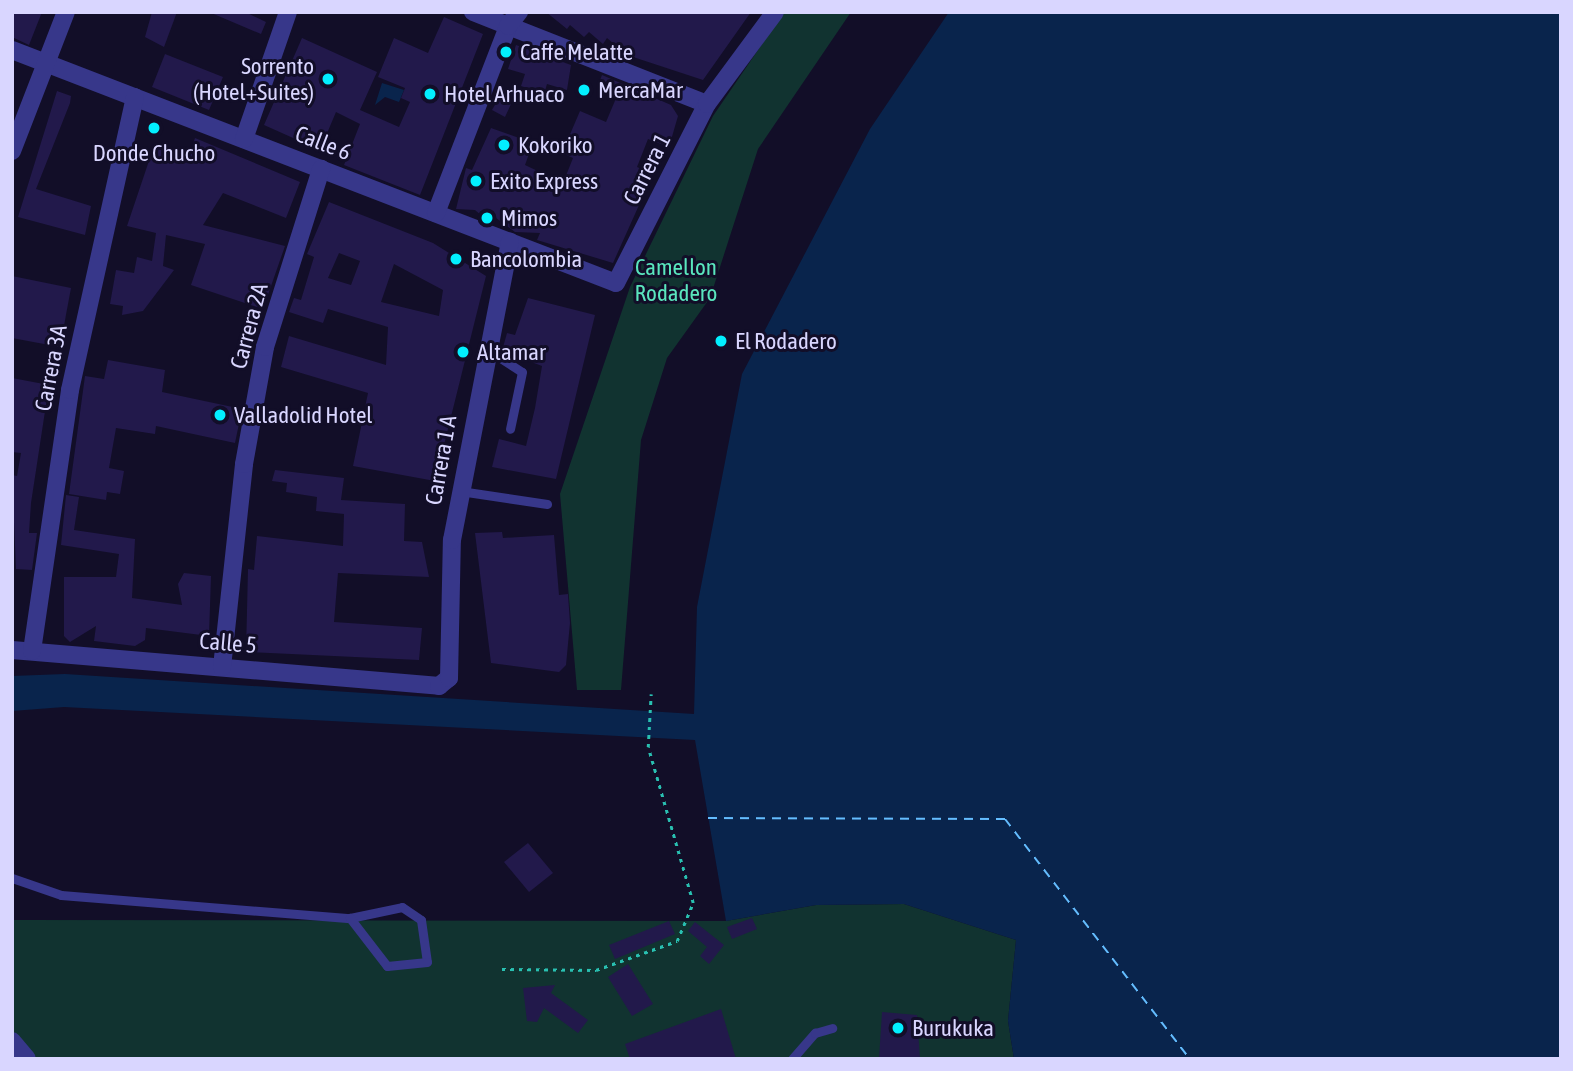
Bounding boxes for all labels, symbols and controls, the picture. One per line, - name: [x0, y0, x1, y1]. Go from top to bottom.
- place label: Caffe Melatte: [520, 38, 633, 66]
- marker: Caffe Melatte: [498, 44, 514, 60]
- place label: Sorrento (Hotel+Suites): [193, 52, 314, 106]
- marker: Sorrento (Hotel+Suites): [320, 71, 336, 87]
- place label: MercaMar: [598, 76, 683, 104]
- place label: Hotel Arhuaco: [444, 80, 565, 108]
- marker: MercaMar: [576, 82, 592, 98]
- marker: Hotel Arhuaco: [422, 86, 438, 102]
- marker: Donde Chucho: [146, 120, 162, 136]
- street label: Calle 6: [291, 120, 355, 166]
- street label: Carrera 1: [617, 129, 677, 209]
- place label: Kokoriko: [518, 131, 593, 159]
- marker: Kokoriko: [496, 137, 512, 153]
- place label: Donde Chucho: [93, 139, 215, 167]
- place label: Exito Express: [490, 167, 598, 195]
- marker: Exito Express: [468, 173, 484, 189]
- place label: Mimos: [501, 204, 557, 232]
- marker: Mimos: [479, 210, 495, 226]
- place label: Bancolombia: [470, 245, 582, 273]
- marker: Bancolombia: [448, 251, 464, 267]
- park label: Camellon Rodadero: [635, 253, 717, 307]
- street label: Carrera 2A: [224, 280, 274, 372]
- street label: Carrera 3A: [29, 323, 73, 413]
- place label: El Rodadero: [735, 327, 837, 355]
- marker: El Rodadero: [713, 333, 729, 349]
- place label: Altamar: [477, 338, 546, 366]
- marker: Altamar: [455, 344, 471, 360]
- place label: Valladolid Hotel: [234, 401, 372, 429]
- marker: Valladolid Hotel: [212, 407, 228, 423]
- street label: Carrera 1 A: [420, 413, 462, 507]
- street label: Calle 5: [198, 627, 258, 659]
- place label: Burukuka: [912, 1014, 994, 1042]
- marker: Burukuka: [890, 1020, 906, 1036]

